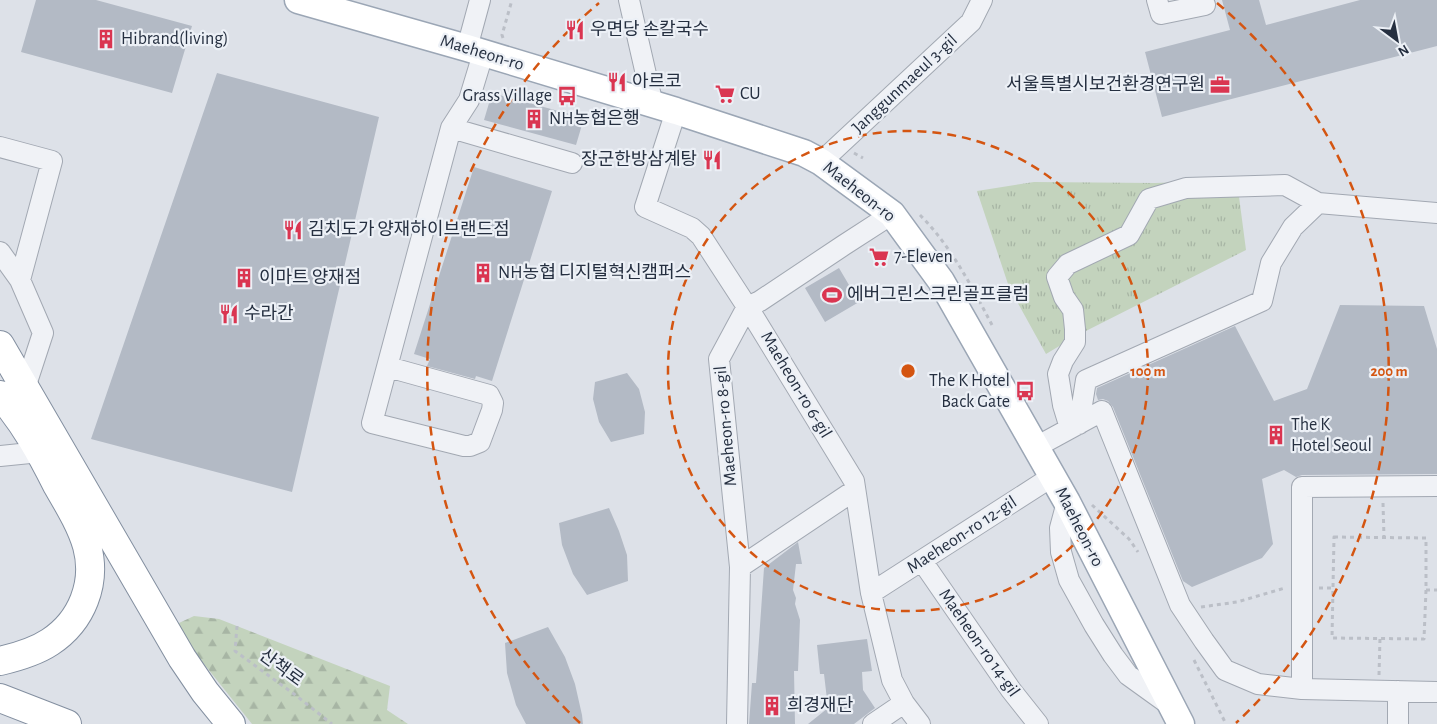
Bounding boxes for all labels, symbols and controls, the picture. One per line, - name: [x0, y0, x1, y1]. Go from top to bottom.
- north arrow: [1372, 15, 1422, 65]
- restaurant icon: 우면당 손칼국수: [564, 19, 586, 41]
- place label: 우면당 손칼국수: [590, 19, 709, 39]
- building icon: Hibrand(living): [95, 28, 117, 50]
- place label: Hibrand(living): [121, 30, 229, 48]
- street label: Janggunmaeul 3-gil: [849, 31, 961, 137]
- street label: Maeheon-ro: [438, 32, 526, 74]
- text: N: [1396, 42, 1411, 59]
- restaurant icon: 아르코: [606, 71, 628, 93]
- place label: 아르코: [632, 72, 682, 91]
- place label: 서울특별시보건환경연구원: [1006, 74, 1205, 94]
- office icon: 서울특별시보건환경연구원: [1209, 74, 1231, 96]
- supermarket icon: CU: [714, 83, 736, 105]
- bus stop icon: Grass Village: [556, 85, 578, 107]
- place label: CU: [740, 85, 761, 103]
- place label: Grass Village: [463, 87, 552, 105]
- building icon: NH농협은행: [523, 108, 545, 130]
- place label: NH농협은행: [549, 109, 640, 128]
- place label: 장군한방삼계탕: [581, 149, 697, 169]
- restaurant icon: 장군한방삼계탕: [701, 149, 723, 171]
- street label: Maeheon-ro: [819, 158, 899, 226]
- restaurant icon: 김치도가 양재하이브랜드점: [282, 219, 304, 241]
- place label: 김치도가 양재하이브랜드점: [308, 219, 510, 239]
- supermarket icon: 7-Eleven: [868, 246, 890, 268]
- place label: 7-Eleven: [894, 248, 953, 266]
- building icon: NH농협 디지털혁신캠퍼스: [472, 262, 494, 284]
- place label: NH농협 디지털혁신캠퍼스: [498, 262, 691, 282]
- building icon: 이마트 양재점: [233, 267, 255, 289]
- place label: 이마트 양재점: [259, 267, 361, 287]
- sports icon: 에버그린스크린골프클럼: [821, 284, 843, 306]
- place label: 에버그린스크린골프클럼: [847, 284, 1029, 304]
- restaurant icon: 수라간: [218, 303, 240, 325]
- place label: 수라간: [244, 304, 294, 323]
- street label: Maeheon-ro 6-gil: [757, 329, 835, 441]
- centre of rings: [899, 362, 917, 380]
- text: 100 m: [1130, 364, 1166, 379]
- text: 200 m: [1370, 364, 1408, 379]
- street label: Maeheon-ro 8-gil: [712, 365, 740, 487]
- place label: The K Hotel Back Gate: [929, 372, 1010, 411]
- bus stop icon: The K Hotel Back Gate: [1014, 380, 1036, 402]
- place label: The K Hotel Seoul: [1291, 416, 1372, 455]
- building icon: The K Hotel Seoul: [1265, 424, 1287, 446]
- street label: Maeheon-ro: [1051, 484, 1107, 570]
- street label: Maeheon-ro 12-gil: [904, 493, 1020, 577]
- street label: Maeheon-ro 14-gil: [935, 586, 1023, 700]
- street label: 산책로: [256, 645, 307, 690]
- building icon: 희경재단: [761, 695, 783, 717]
- place label: 희경재단: [787, 695, 853, 715]

